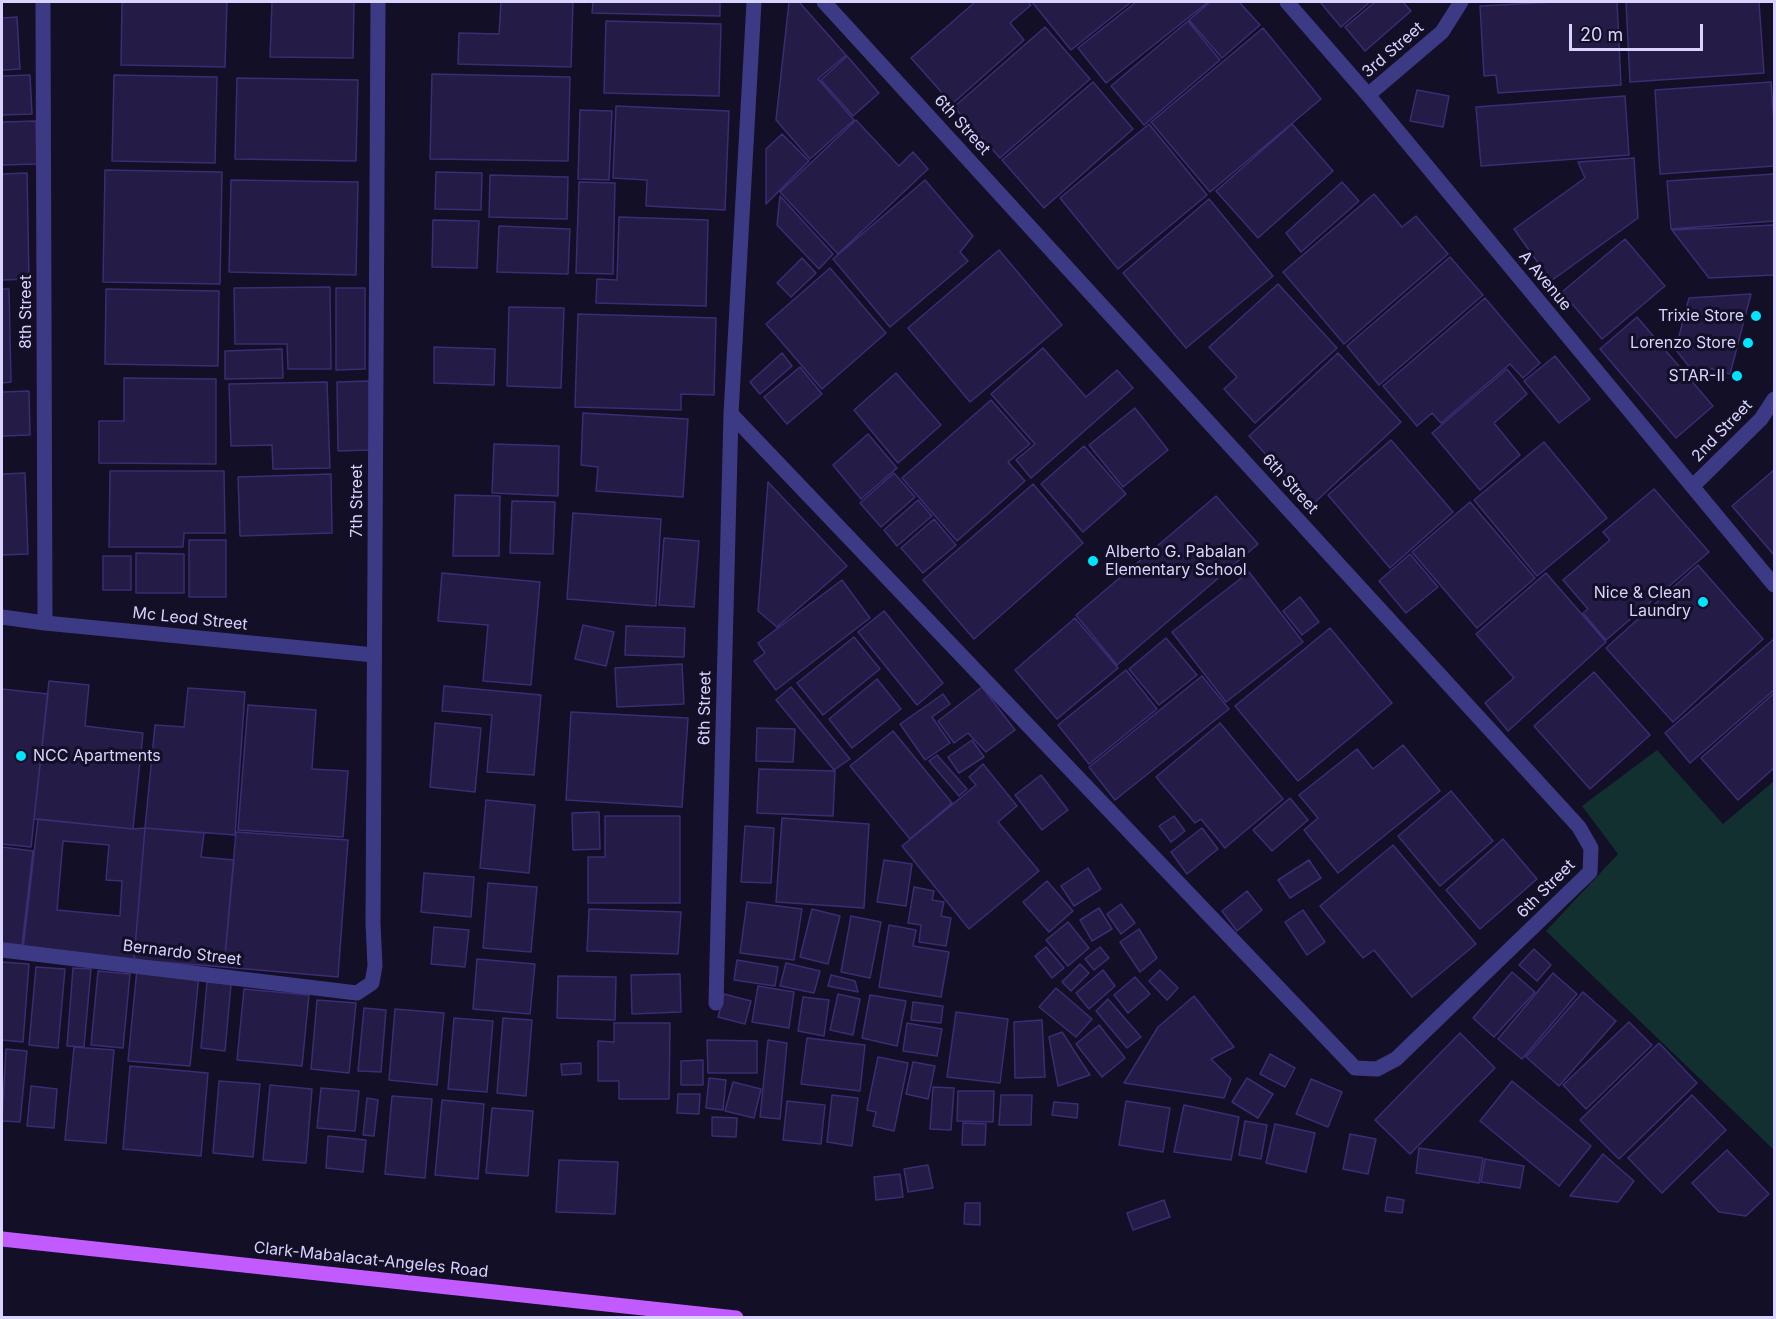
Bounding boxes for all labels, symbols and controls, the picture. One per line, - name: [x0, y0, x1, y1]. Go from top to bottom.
- scale bar: [1572, 12, 1706, 50]
- street label: 3rd Street: [1358, 18, 1428, 82]
- text: 20 m: [1580, 24, 1623, 45]
- street label: 6th Street: [930, 91, 994, 159]
- street label: A Avenue: [1515, 247, 1575, 315]
- street label: 8th Street: [16, 275, 36, 349]
- place label: Trixie Store: [1658, 306, 1744, 326]
- marker: Trixie Store: [1749, 309, 1763, 323]
- place label: Lorenzo Store: [1630, 333, 1736, 353]
- marker: Lorenzo Store: [1741, 336, 1755, 350]
- place label: STAR-II: [1668, 366, 1725, 386]
- marker: STAR-II: [1730, 369, 1744, 383]
- street label: 2nd Street: [1688, 396, 1756, 466]
- street label: 6th Street: [1258, 450, 1322, 518]
- street label: 7th Street: [347, 464, 367, 538]
- place label: Alberto G. Pabalan Elementary School: [1105, 542, 1247, 580]
- marker: Alberto G. Pabalan Elementary School: [1086, 554, 1100, 568]
- place label: Nice & Clean Laundry: [1594, 583, 1691, 621]
- marker: Nice & Clean Laundry: [1696, 595, 1710, 609]
- street label: Mc Leod Street: [132, 603, 248, 635]
- street label: 6th Street: [695, 671, 715, 745]
- place label: NCC Apartments: [33, 746, 161, 766]
- marker: NCC Apartments: [14, 749, 28, 763]
- street label: 6th Street: [1513, 856, 1579, 922]
- street label: Bernardo Street: [122, 936, 242, 970]
- street label: Clark-Mabalacat-Angeles Road: [253, 1238, 489, 1282]

